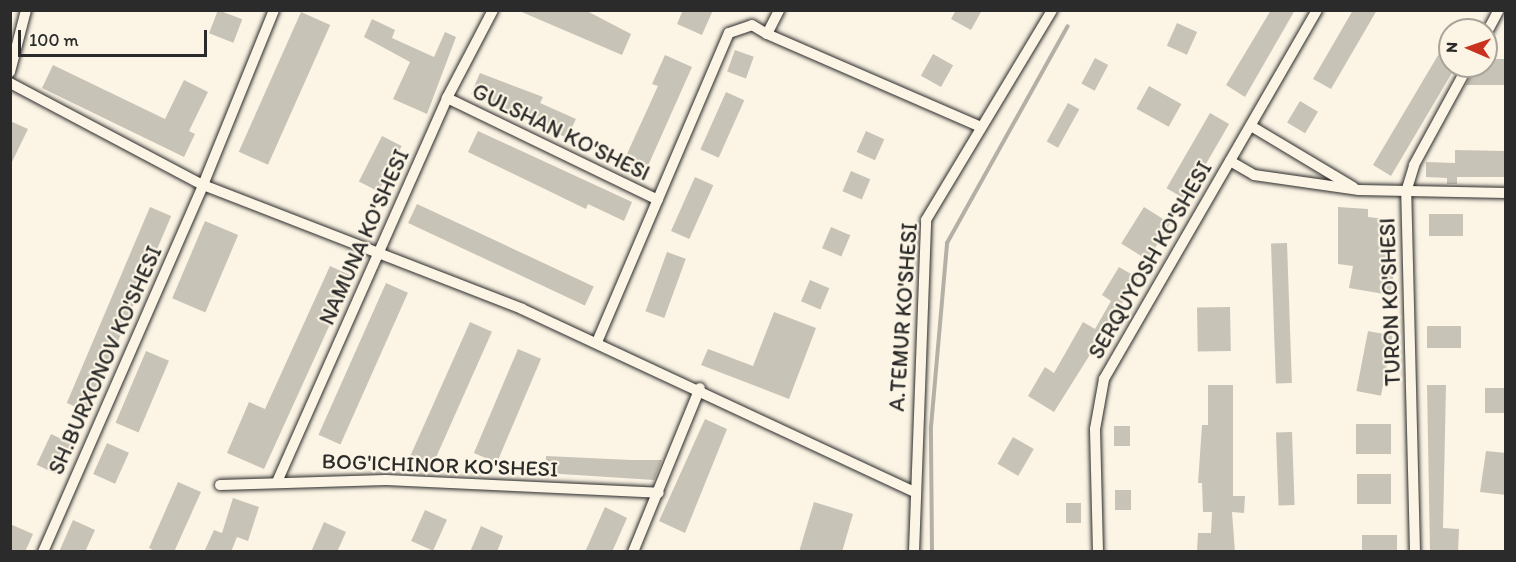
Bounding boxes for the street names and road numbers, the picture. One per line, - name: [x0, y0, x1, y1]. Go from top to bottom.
- street label: GULSHAN KO'SHESI: [467, 77, 655, 187]
- street label: NAMUNA KO'SHESI: [313, 145, 415, 329]
- street label: SERQUYOSH KO'SHESI: [1083, 156, 1217, 364]
- street label: TURON KO'SHESI: [1374, 216, 1406, 388]
- street label: A.TEMUR KO'SHESI: [883, 222, 923, 412]
- street label: SH.BURXONOV KO'SHESI: [43, 242, 167, 478]
- street label: BOG'ICHINOR KO'SHESI: [321, 448, 559, 482]

